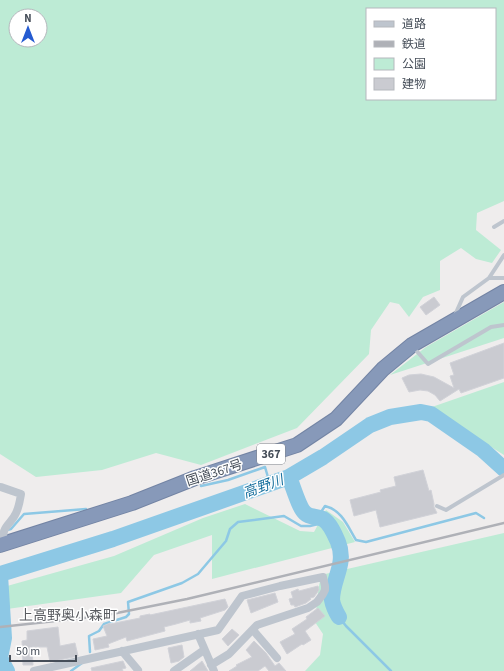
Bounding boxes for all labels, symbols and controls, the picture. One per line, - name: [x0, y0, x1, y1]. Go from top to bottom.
- north arrow: [8, 8, 48, 48]
- legend: [366, 8, 496, 100]
- text: N: [24, 11, 32, 26]
- text: 道路: [402, 16, 426, 33]
- text: 鉄道: [402, 36, 426, 53]
- text: 公園: [402, 56, 426, 73]
- text: 建物: [402, 76, 426, 93]
- road number: 367: [257, 444, 285, 464]
- street label: 国道367号: [184, 455, 245, 491]
- water label: 高野川: [240, 470, 288, 504]
- district label: 上高野奥小森町: [19, 606, 117, 626]
- scale bar: [10, 637, 76, 663]
- text: 50 m: [16, 643, 40, 660]

